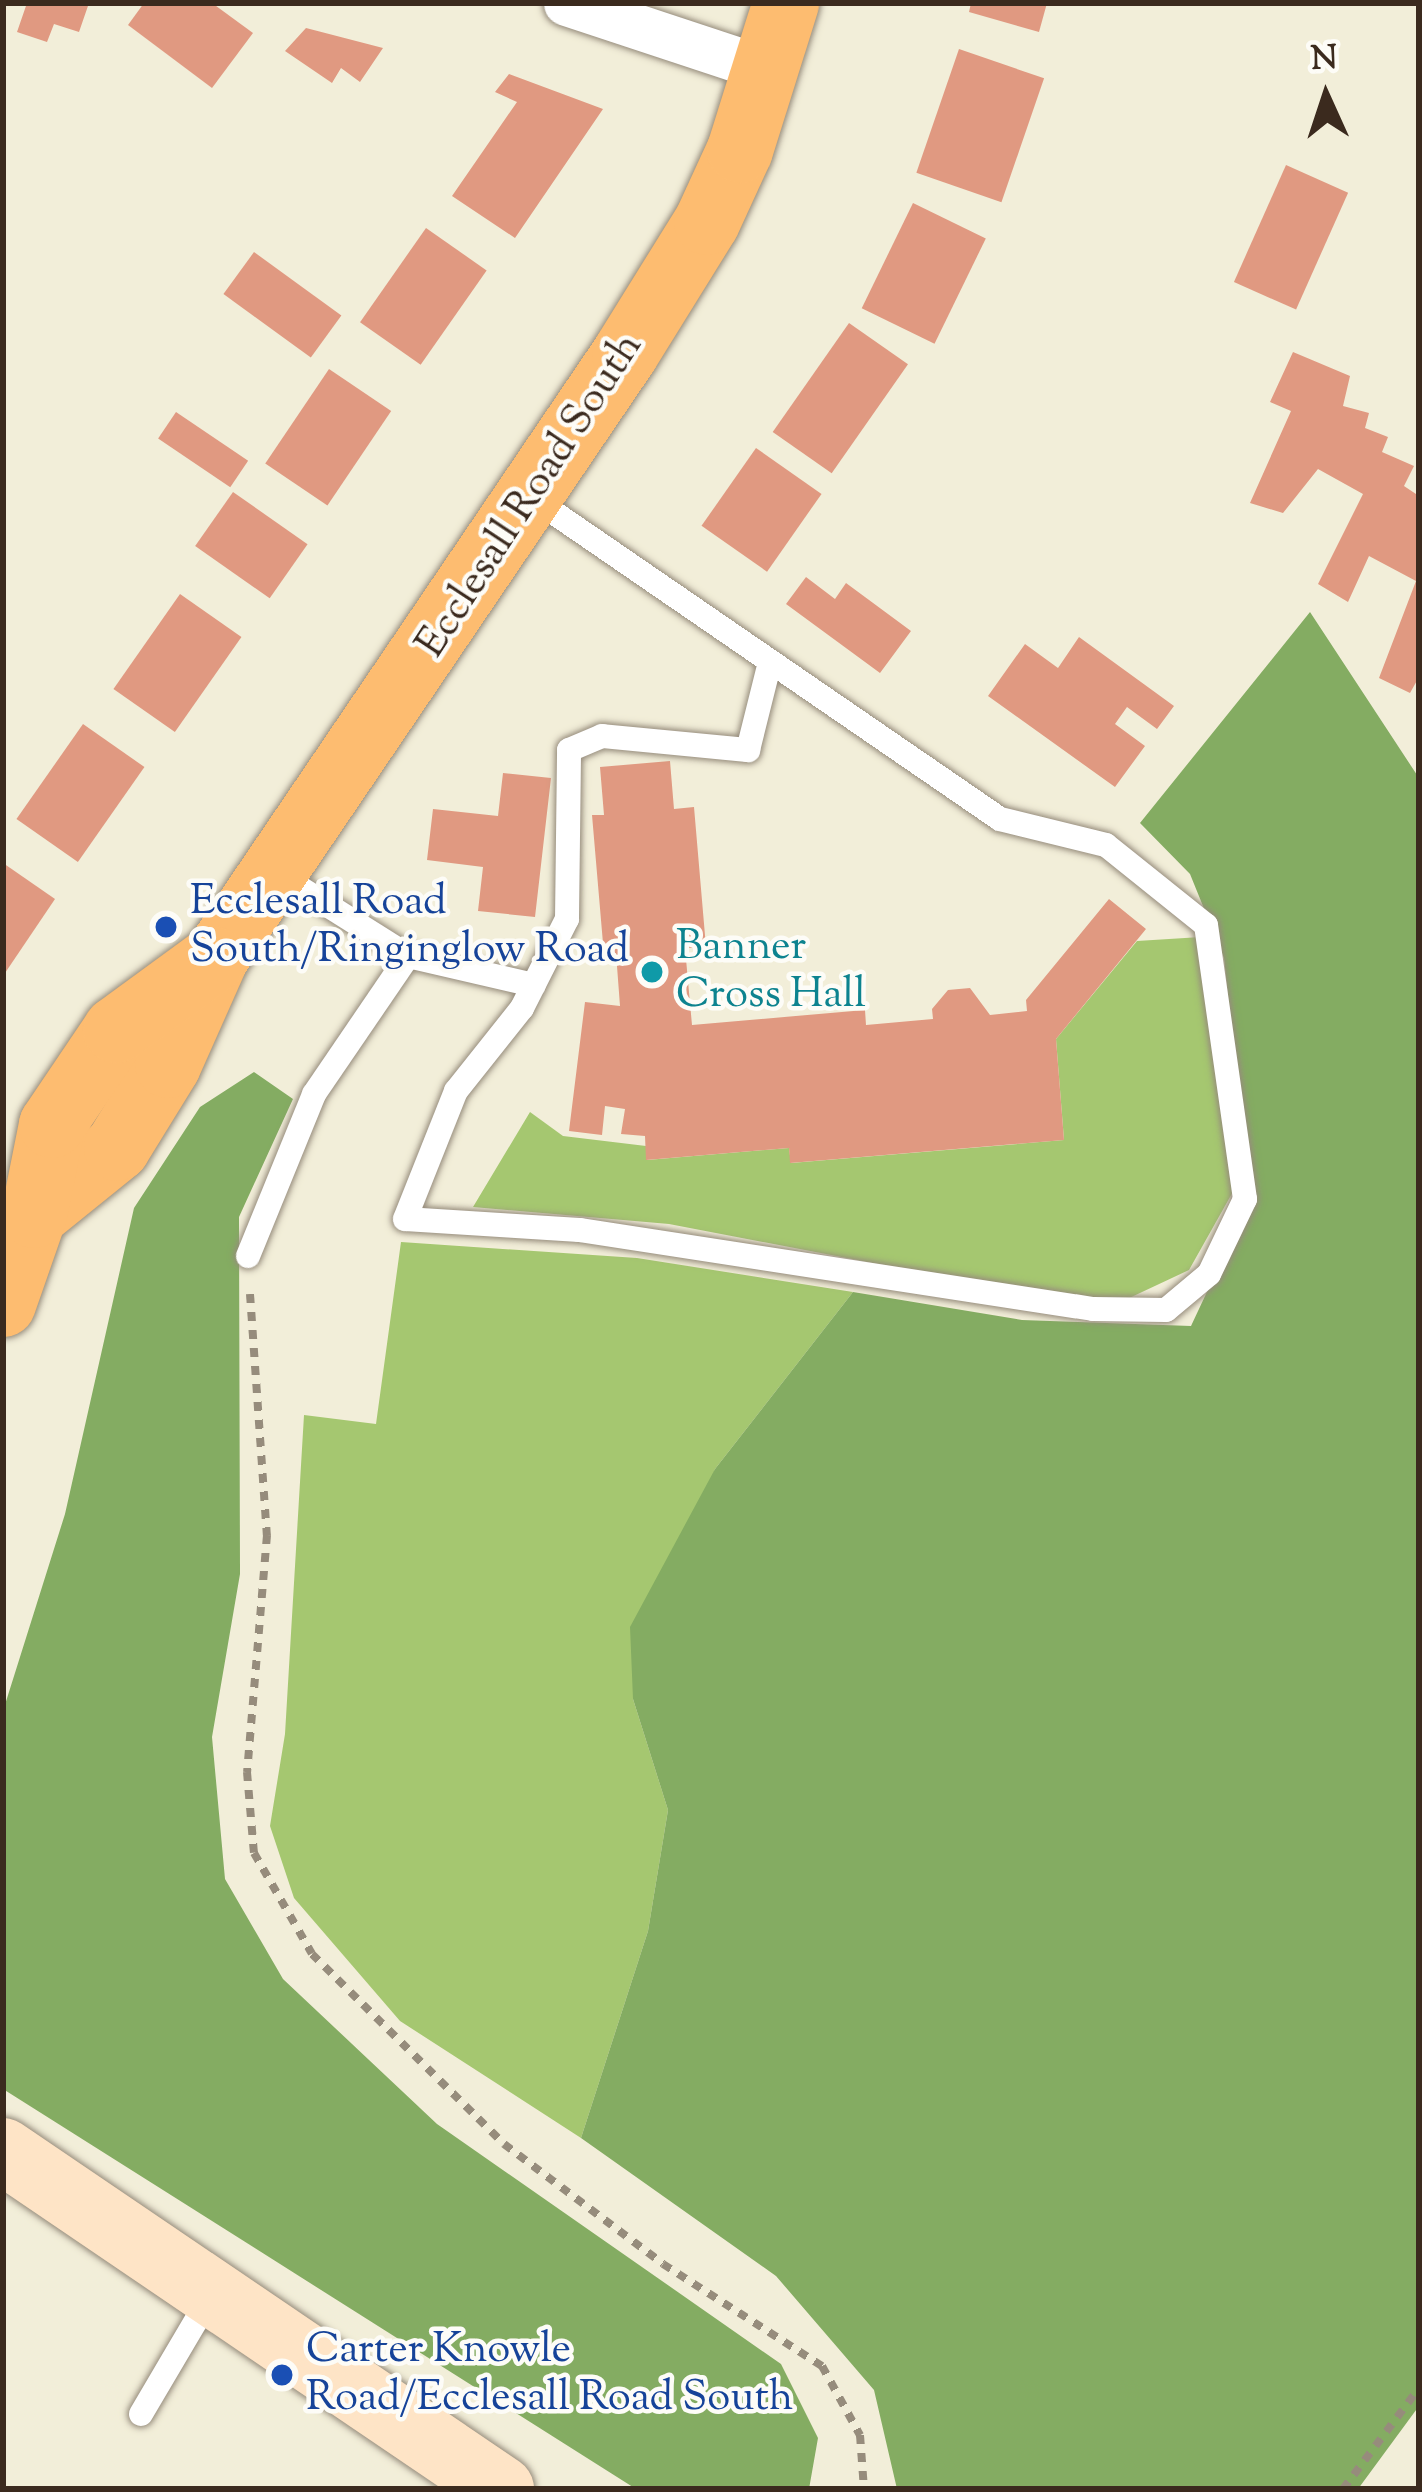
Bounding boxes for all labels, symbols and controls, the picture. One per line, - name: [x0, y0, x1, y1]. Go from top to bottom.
- text: N: [1310, 35, 1339, 85]
- north arrow: [1266, 36, 1386, 156]
- street label: Ecclesall Road South: [407, 324, 655, 668]
- place label: Ecclesall Road South/Ringinglow Road: [190, 878, 629, 976]
- marker: Ecclesall Road South/Ringinglow Road: [153, 914, 179, 940]
- place label: Banner Cross Hall: [676, 923, 866, 1022]
- marker: Banner Cross Hall: [639, 959, 665, 985]
- place label: Carter Knowle Road/Ecclesall Road South: [306, 2326, 793, 2424]
- marker: Carter Knowle Road/Ecclesall Road South: [269, 2362, 295, 2388]

